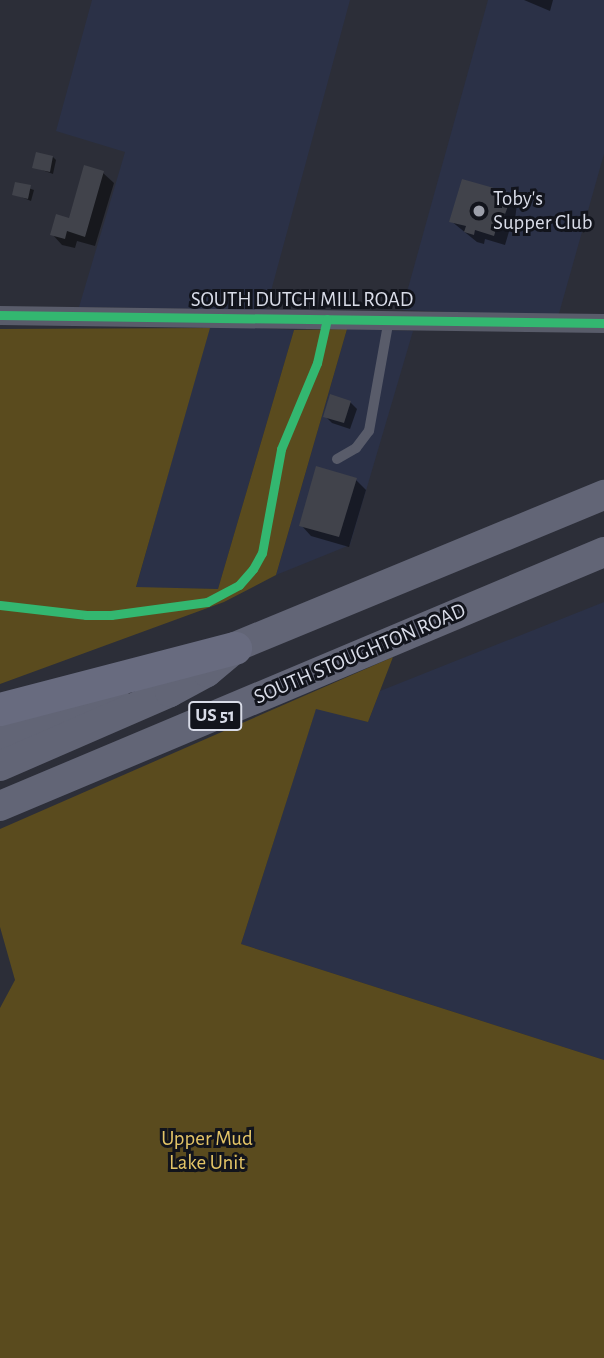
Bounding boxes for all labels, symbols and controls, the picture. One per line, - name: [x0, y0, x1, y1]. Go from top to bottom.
- place label: Toby's Supper Club: [493, 186, 593, 236]
- marker: Toby's Supper Club: [471, 203, 487, 219]
- street label: SOUTH DUTCH MILL ROAD: [191, 287, 413, 313]
- street label: SOUTH STOUGHTON ROAD: [250, 598, 470, 710]
- road number: US 51: [187, 701, 243, 732]
- park label: Upper Mud Lake Unit: [161, 1126, 253, 1176]

